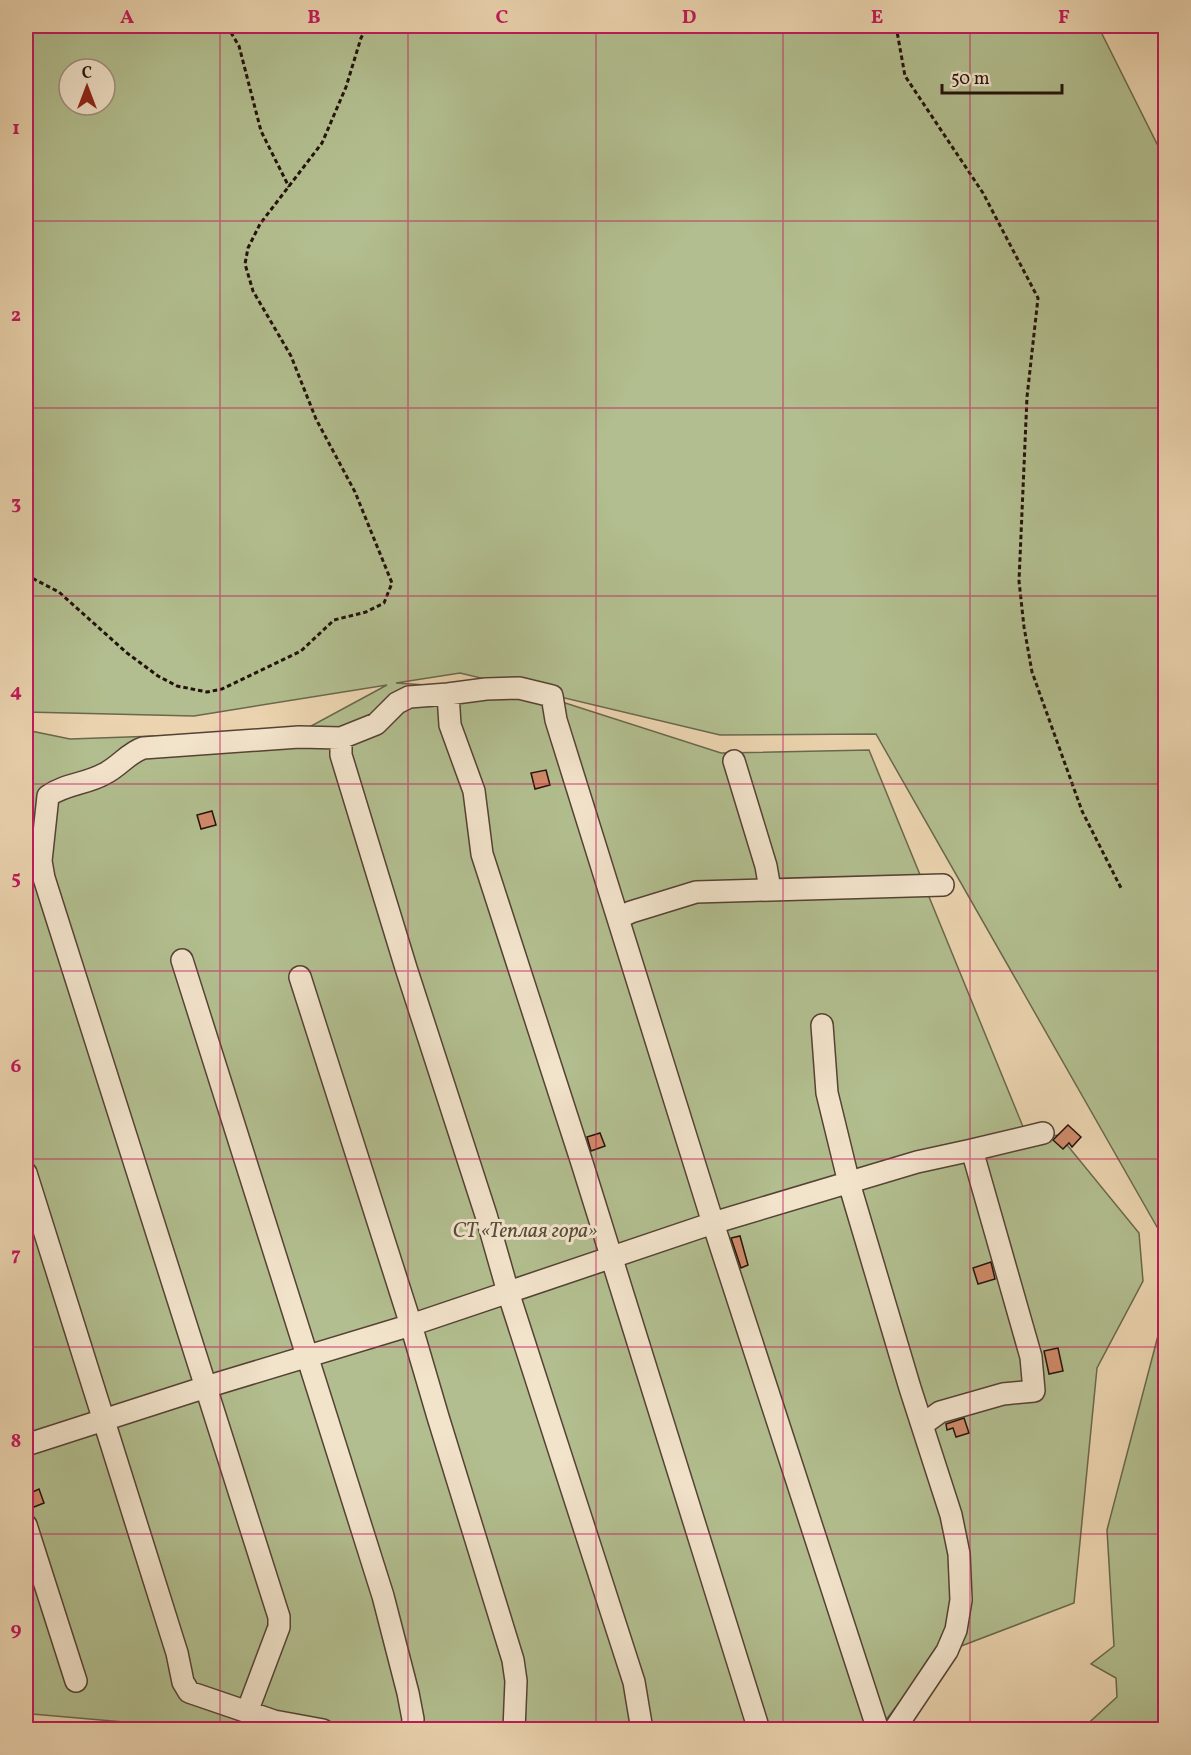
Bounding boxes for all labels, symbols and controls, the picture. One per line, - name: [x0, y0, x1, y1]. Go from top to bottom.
- text: A: [120, 4, 134, 32]
- text: B: [307, 4, 321, 32]
- text: C: [496, 4, 509, 32]
- text: D: [682, 4, 696, 32]
- text: E: [871, 4, 883, 32]
- text: F: [1058, 4, 1070, 32]
- north arrow: [57, 57, 117, 117]
- scale bar: [942, 57, 1062, 95]
- text: С: [82, 63, 92, 85]
- text: 50 m: [951, 67, 990, 92]
- text: 1: [12, 115, 20, 143]
- text: 2: [11, 302, 21, 330]
- text: 3: [11, 490, 21, 518]
- text: 4: [10, 678, 22, 706]
- text: 5: [11, 865, 21, 893]
- text: 6: [11, 1053, 22, 1081]
- park label: СТ «Теплая гора»: [452, 1217, 598, 1246]
- text: 7: [11, 1241, 21, 1269]
- text: 8: [11, 1428, 21, 1456]
- text: 9: [10, 1616, 22, 1644]

